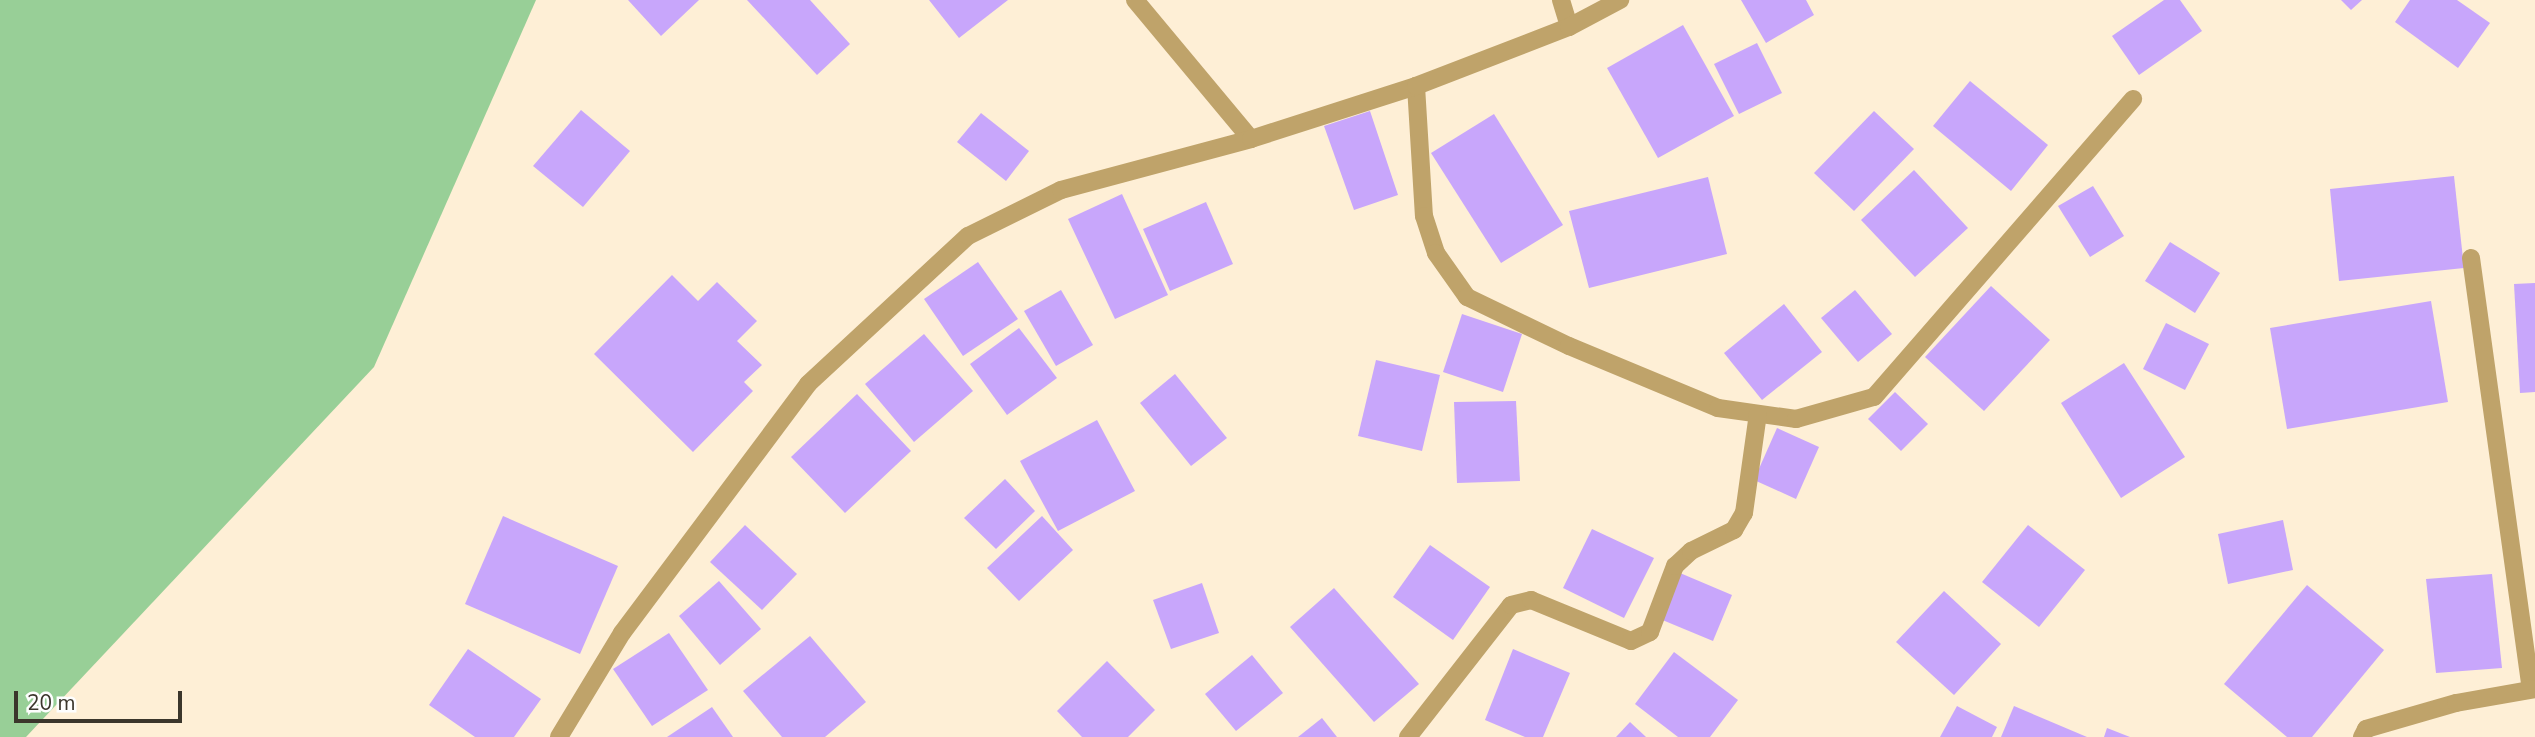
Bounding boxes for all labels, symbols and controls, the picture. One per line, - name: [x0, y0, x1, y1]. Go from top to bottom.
- scale bar: [18, 678, 186, 722]
- text: 20 m: [27, 689, 76, 717]

